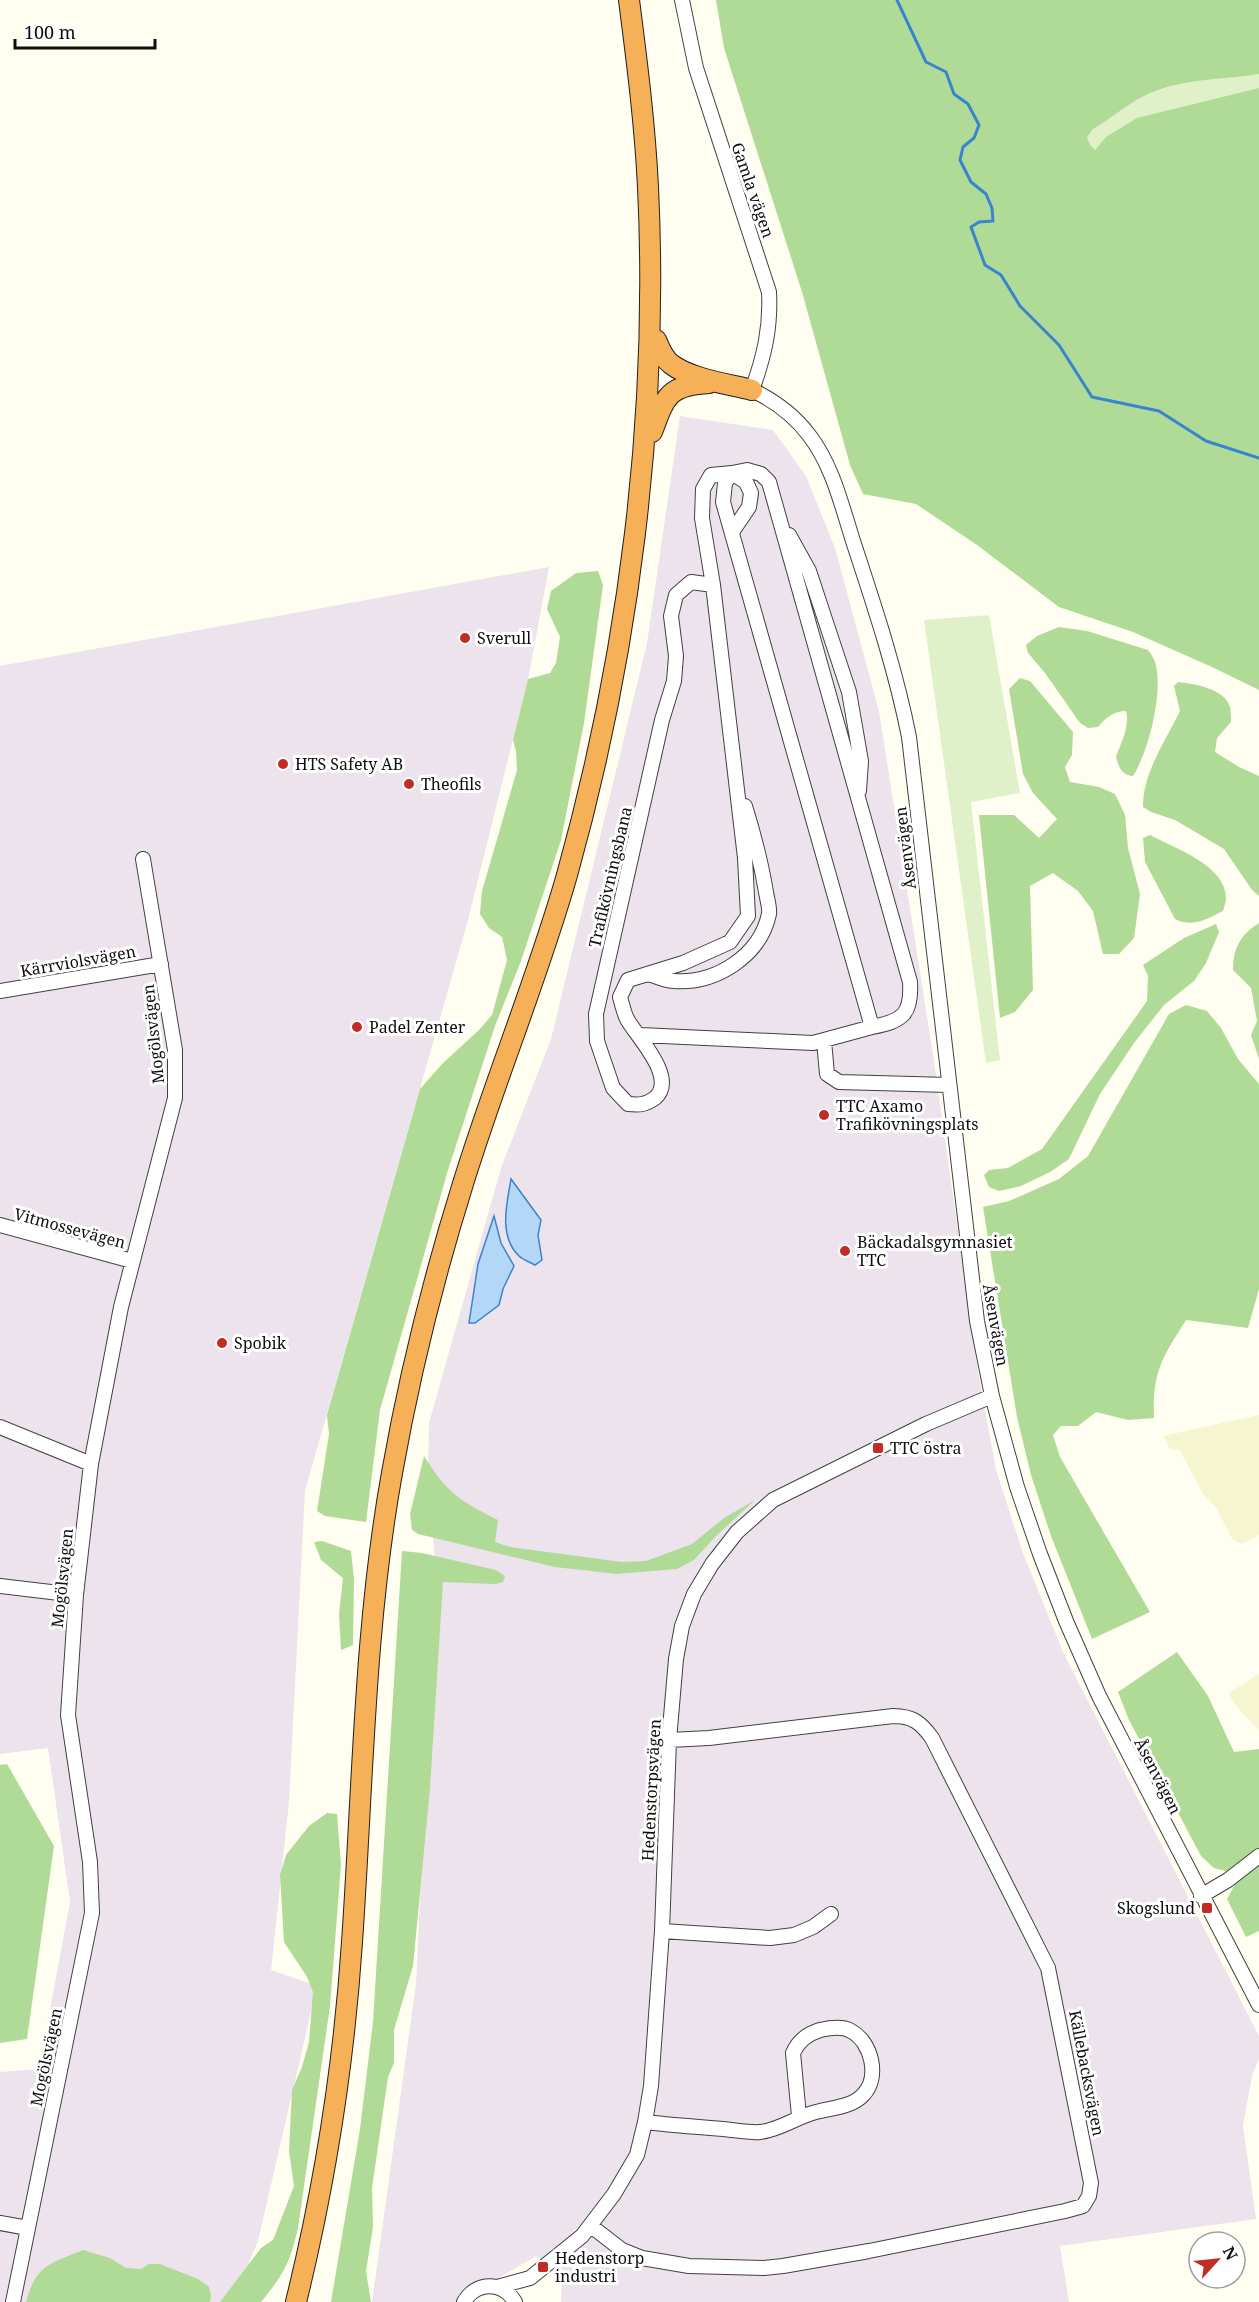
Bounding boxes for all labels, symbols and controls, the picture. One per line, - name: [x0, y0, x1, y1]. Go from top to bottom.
- scale bar: [15, 12, 154, 50]
- text: 100 m: [24, 20, 76, 44]
- street label: Gamla vägen: [726, 139, 780, 241]
- place label: Sverull: [477, 627, 531, 649]
- marker: Sverull: [458, 631, 472, 645]
- place label: HTS Safety AB: [295, 753, 403, 775]
- marker: HTS Safety AB: [276, 757, 290, 771]
- place label: Theofils: [421, 773, 482, 795]
- marker: Theofils: [402, 777, 416, 791]
- street label: Trafikövningsbana: [583, 804, 637, 950]
- street label: Åsenvägen: [889, 805, 921, 891]
- street label: Kärrviolsvägen: [19, 940, 137, 982]
- street label: Mogölsvägen: [137, 983, 169, 1085]
- place label: Padel Zenter: [369, 1016, 466, 1038]
- marker: Padel Zenter: [350, 1020, 364, 1034]
- place label: TTC Axamo Trafikövningsplats: [836, 1095, 978, 1135]
- marker: TTC Axamo Trafikövningsplats: [817, 1108, 831, 1122]
- street label: Vitmossevägen: [12, 1203, 128, 1253]
- place label: Bäckadalsgymnasiet TTC: [857, 1231, 1013, 1271]
- marker: Bäckadalsgymnasiet TTC: [838, 1244, 852, 1258]
- street label: Åsenvägen: [978, 1282, 1014, 1368]
- place label: Spobik: [234, 1332, 287, 1354]
- marker: Spobik: [215, 1336, 229, 1350]
- place label: TTC östra: [890, 1437, 962, 1459]
- marker: TTC östra: [871, 1441, 885, 1455]
- street label: Mogölsvägen: [46, 1527, 78, 1629]
- street label: Hedenstorpsvägen: [636, 1718, 666, 1862]
- street label: Åsenvägen: [1129, 1734, 1187, 1818]
- place label: Skogslund: [1117, 1897, 1195, 1919]
- marker: Skogslund: [1200, 1901, 1214, 1915]
- street label: Mogölsvägen: [25, 2006, 67, 2108]
- street label: Källebacksvägen: [1064, 2008, 1110, 2138]
- north arrow: [1187, 2230, 1247, 2290]
- text: N: [1218, 2243, 1243, 2264]
- place label: Hedenstorp industri: [555, 2247, 644, 2287]
- marker: Hedenstorp industri: [536, 2260, 550, 2274]

